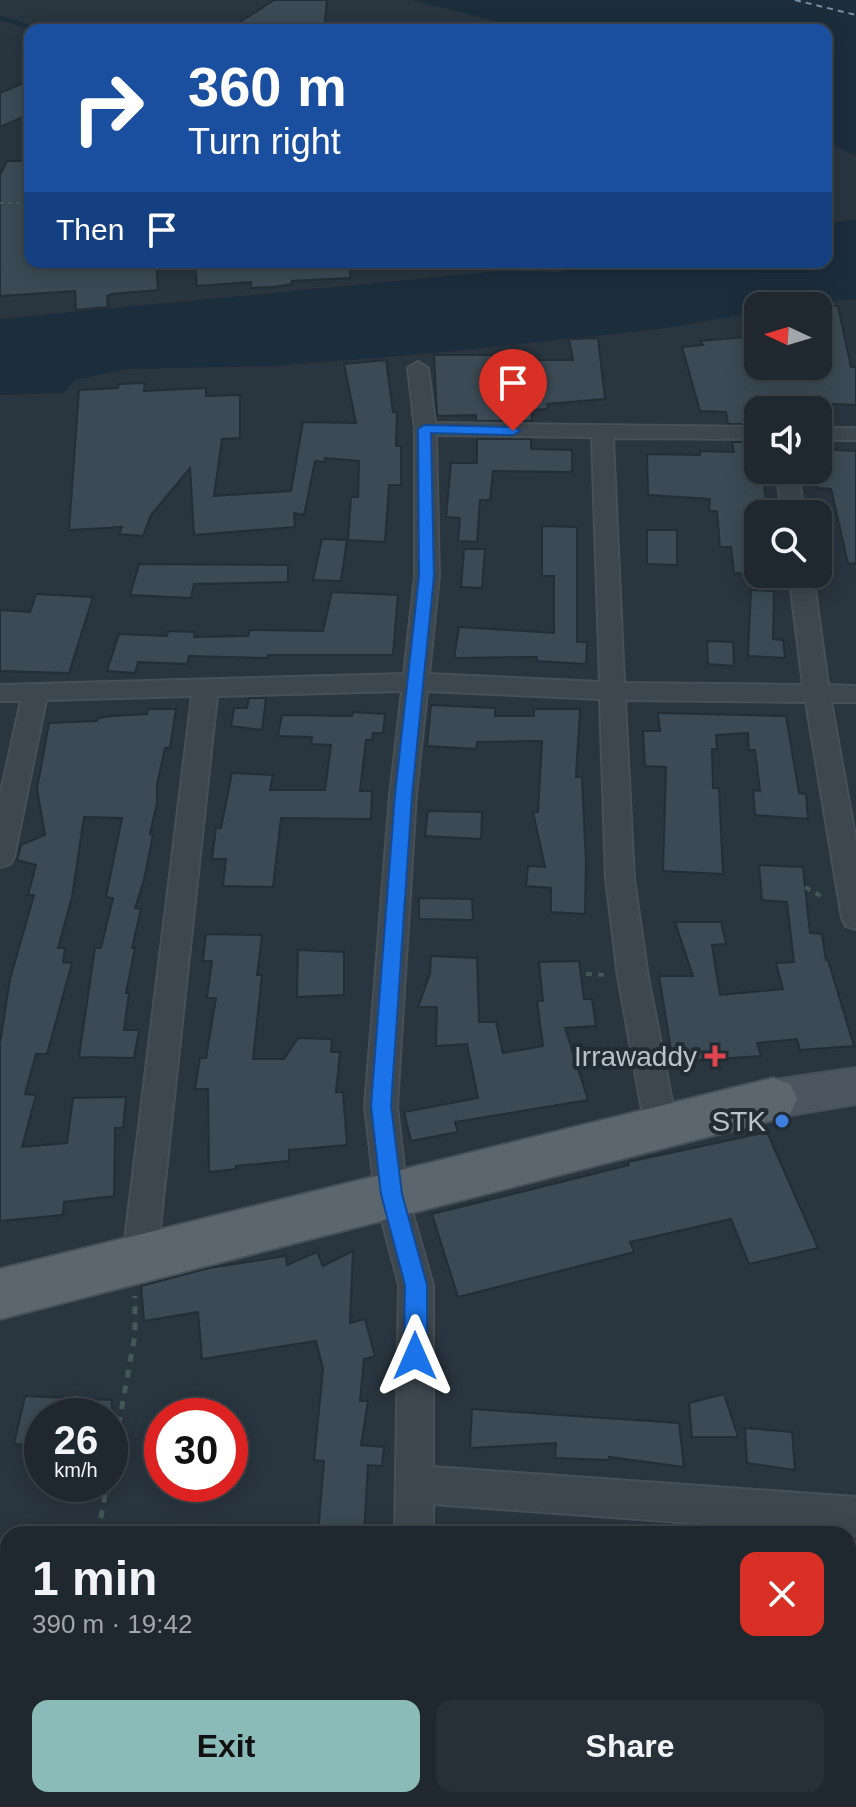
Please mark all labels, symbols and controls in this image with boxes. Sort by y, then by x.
text: 360 m [188,55,347,118]
icon: right [56,56,160,160]
text: Turn right [188,121,341,162]
icon: arrive [140,208,184,252]
text: Then [56,213,124,246]
north arrow [744,292,832,380]
map controls [744,292,832,588]
pin [479,349,547,431]
icon: arrive [491,361,535,405]
button: sound [744,396,832,484]
button: search [744,500,832,588]
place label: Irrawaddy [574,1041,697,1072]
marker: Irrawaddy [704,1045,726,1067]
place label: STK [712,1106,766,1137]
marker: STK [773,1112,791,1130]
position arrow [373,1314,457,1398]
speed limit sign: 30 [144,1398,248,1502]
text: 26 [54,1418,98,1462]
text: km/h [54,1459,98,1481]
text: 1 min [32,1552,157,1605]
button: close [740,1552,824,1636]
text: 390 m · 19:42 [32,1609,192,1639]
button: Exit [32,1700,420,1792]
button: Share [436,1700,824,1792]

